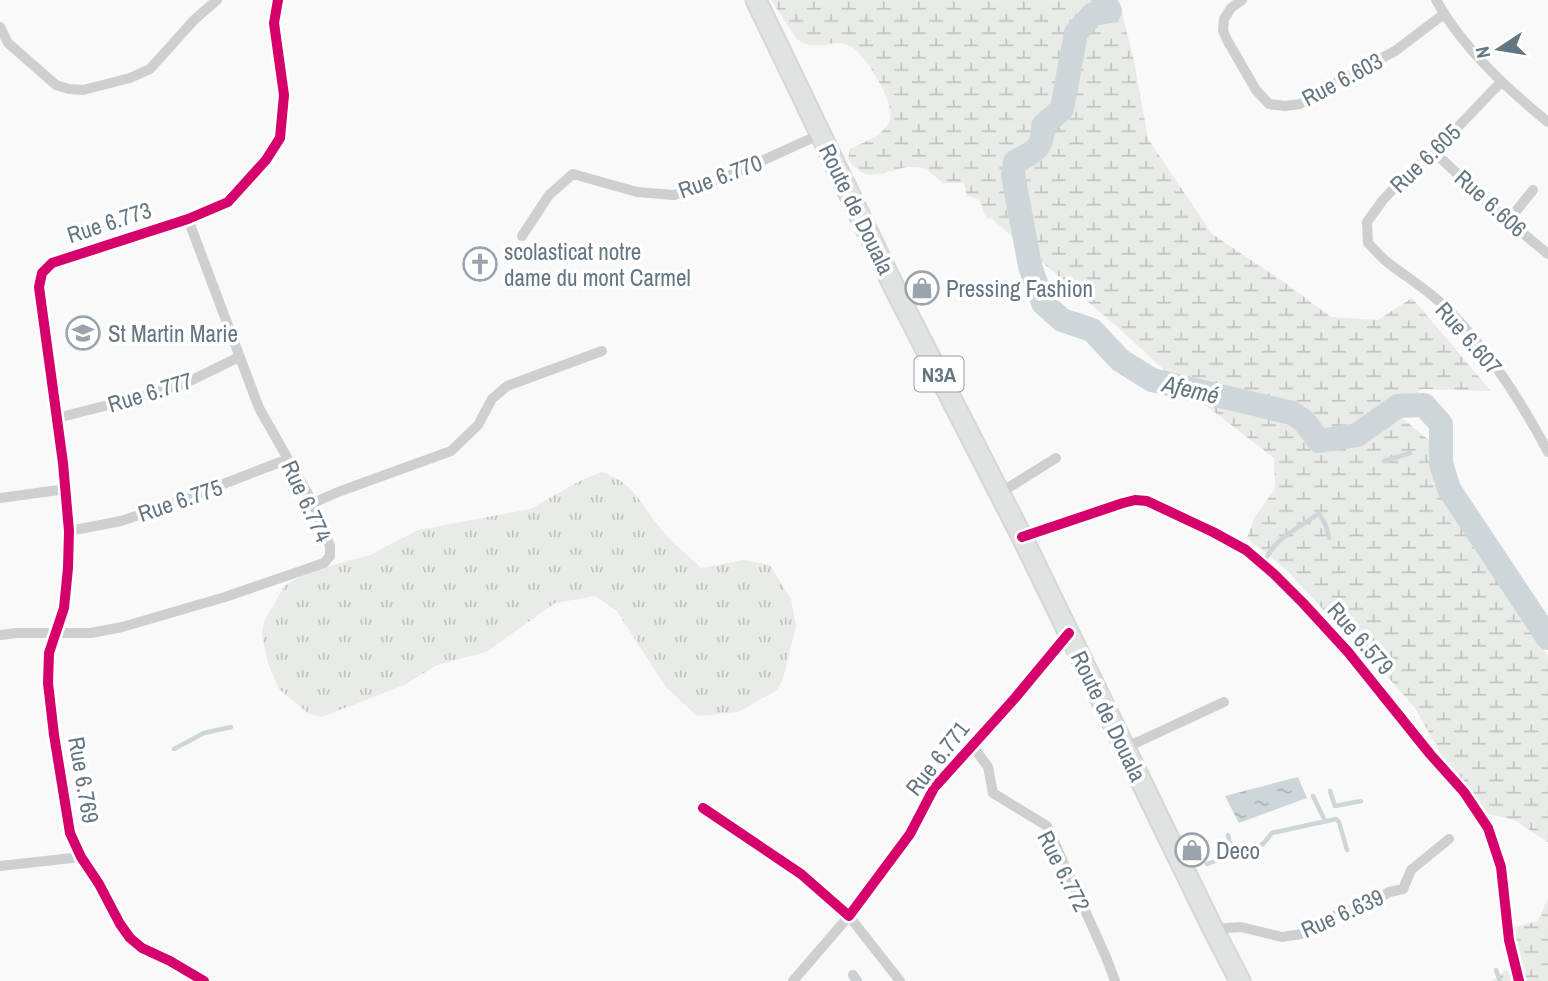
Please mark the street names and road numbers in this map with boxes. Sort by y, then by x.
street label: Rue 6.603 [1296,45,1388,113]
street label: Rue 6.605 [1383,117,1467,199]
street label: Route de Douala [812,139,902,280]
street label: Rue 6.770 [674,147,766,205]
street label: Rue 6.606 [1448,162,1534,244]
street label: Rue 6.773 [63,194,155,250]
street label: Rue 6.607 [1429,295,1509,381]
road number: N3A [914,356,964,392]
street label: Rue 6.777 [104,364,196,420]
street label: Rue 6.774 [275,455,340,547]
street label: Rue 6.775 [134,471,226,529]
street label: Rue 6.579 [1321,595,1401,681]
street label: Route de Douala [1064,646,1154,787]
street label: Rue 6.771 [898,714,976,802]
street label: Rue 6.769 [61,734,107,826]
street label: Rue 6.772 [1030,825,1098,917]
street label: Rue 6.639 [1296,881,1388,945]

